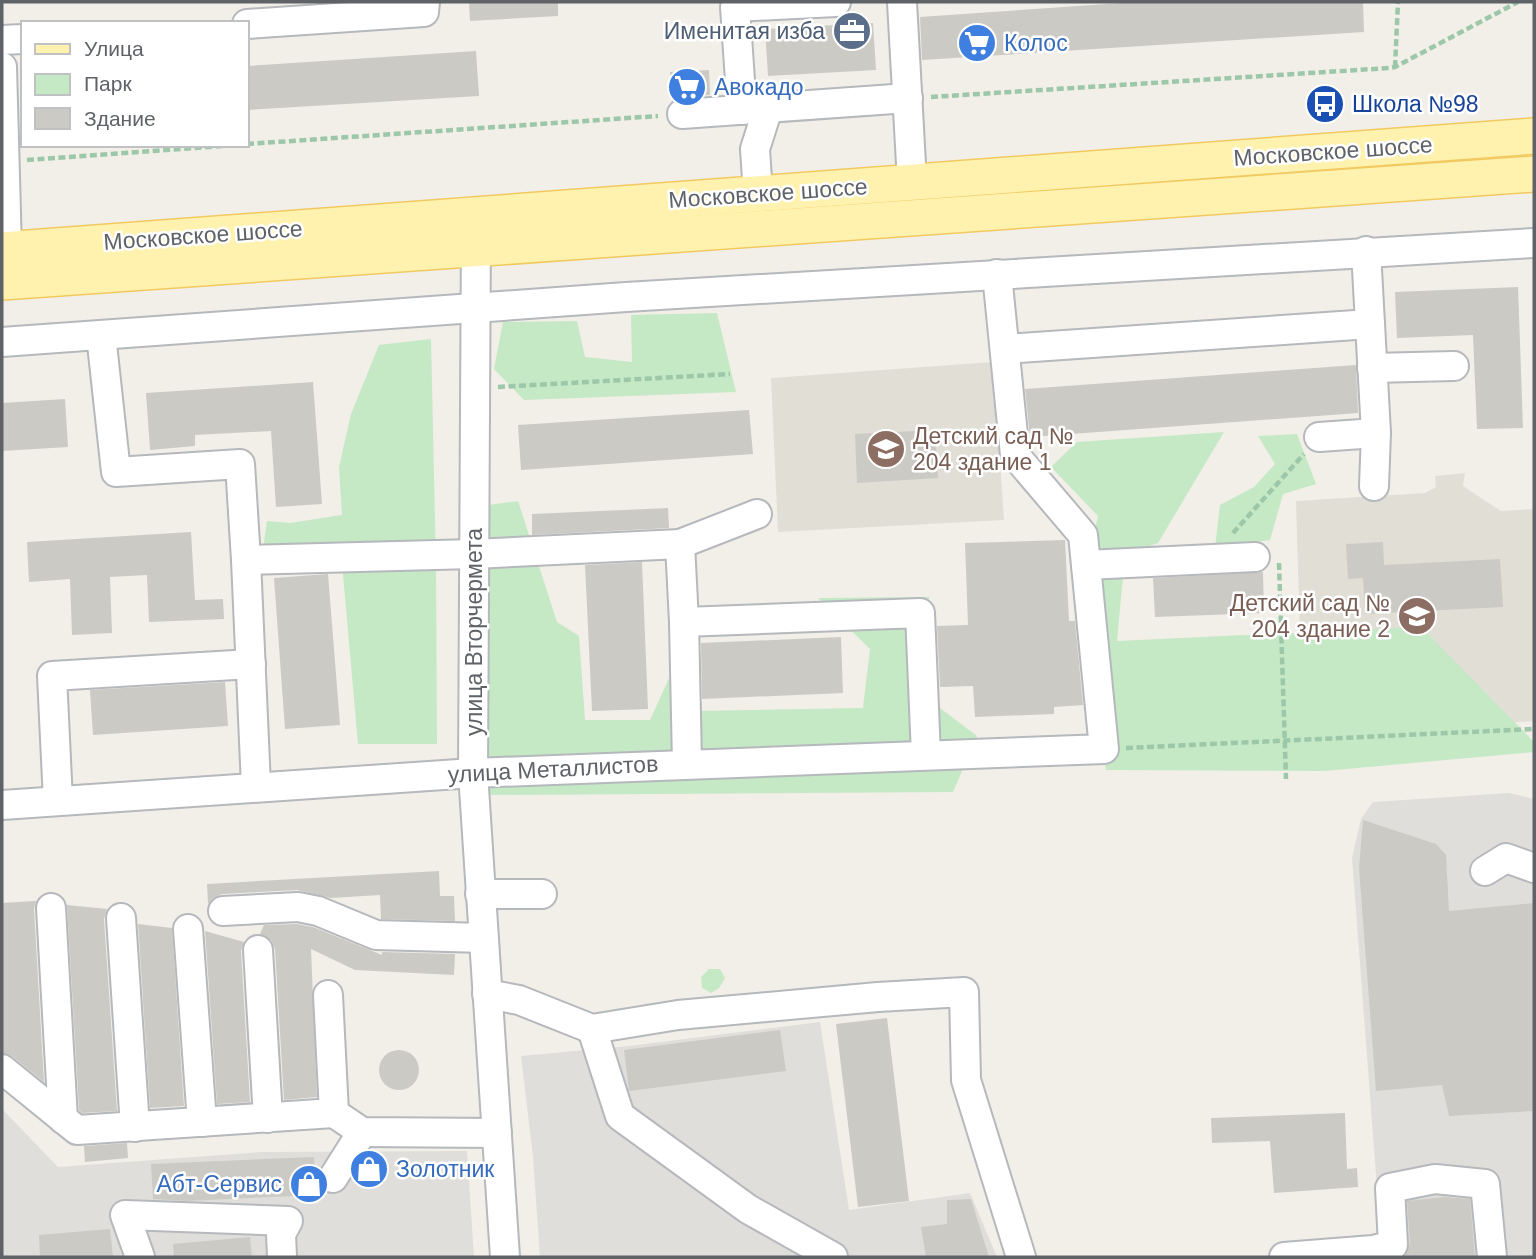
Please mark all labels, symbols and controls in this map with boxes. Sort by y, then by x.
office icon: Именитая изба [831,10,873,52]
place label: Именитая изба [664,18,825,44]
legend [21,21,248,147]
supermarket icon: Колос [956,22,998,64]
place label: Колос [1004,30,1068,56]
text: Улица [84,37,144,60]
supermarket icon: Авокадо [666,66,708,108]
text: Парк [84,72,132,95]
place label: Авокадо [714,74,804,100]
bus stop icon: Школа №98 [1304,83,1346,125]
place label: Школа №98 [1352,91,1479,117]
text: Здание [84,107,156,130]
street label: Московское шоссе [1233,131,1433,171]
street label: Московское шоссе [668,173,868,213]
street label: Московское шоссе [103,215,303,255]
place label: Детский сад № 204 здание 1 [913,423,1073,475]
school or university icon: Детский сад № 204 здание 1 [865,428,907,470]
street label: улица Вторчермета [461,528,487,736]
place label: Детский сад № 204 здание 2 [1230,590,1390,642]
school or university icon: Детский сад № 204 здание 2 [1396,595,1438,637]
street label: улица Металлистов [447,751,659,787]
shop icon: Золотник [348,1148,390,1190]
place label: Золотник [396,1156,495,1182]
shop icon: Абт-Сервис [288,1163,330,1205]
place label: Абт-Сервис [157,1171,282,1197]

